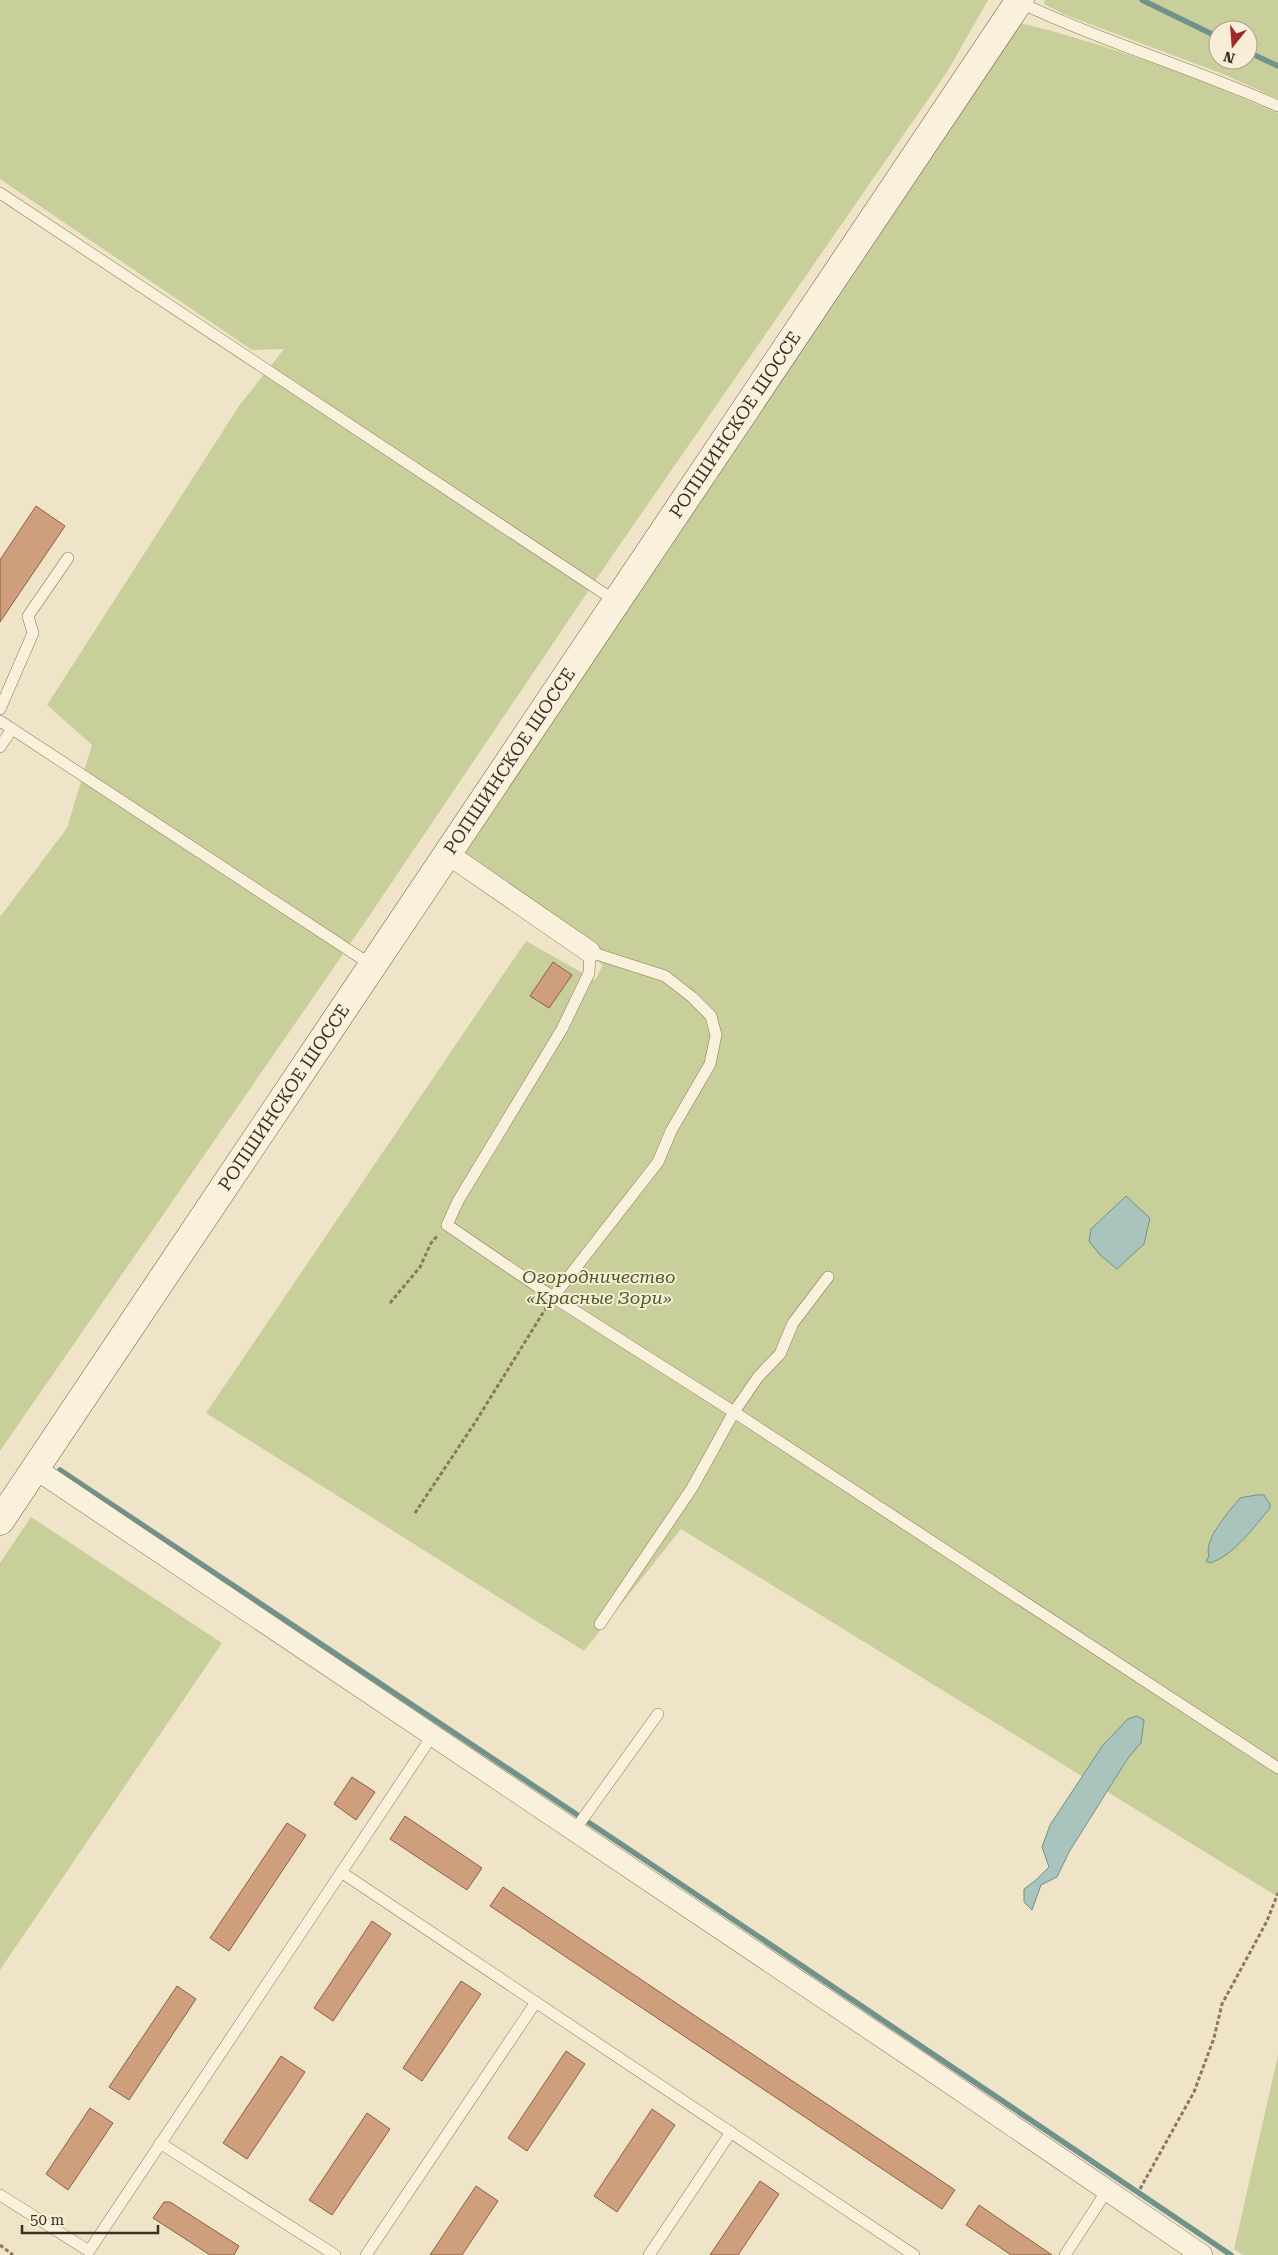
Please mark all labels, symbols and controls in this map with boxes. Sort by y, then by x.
north arrow [1208,20,1258,70]
text: N [1221,48,1237,67]
street label: РОПШИНСКОЕ ШОССЕ [665,327,805,522]
street label: РОПШИНСКОЕ ШОССЕ [439,664,579,858]
street label: РОПШИНСКОЕ ШОССЕ [214,1000,354,1194]
park label: Огородничество «Красные Зори» [522,1266,676,1308]
scale bar [22,2202,159,2234]
text: 50 m [30,2211,65,2229]

